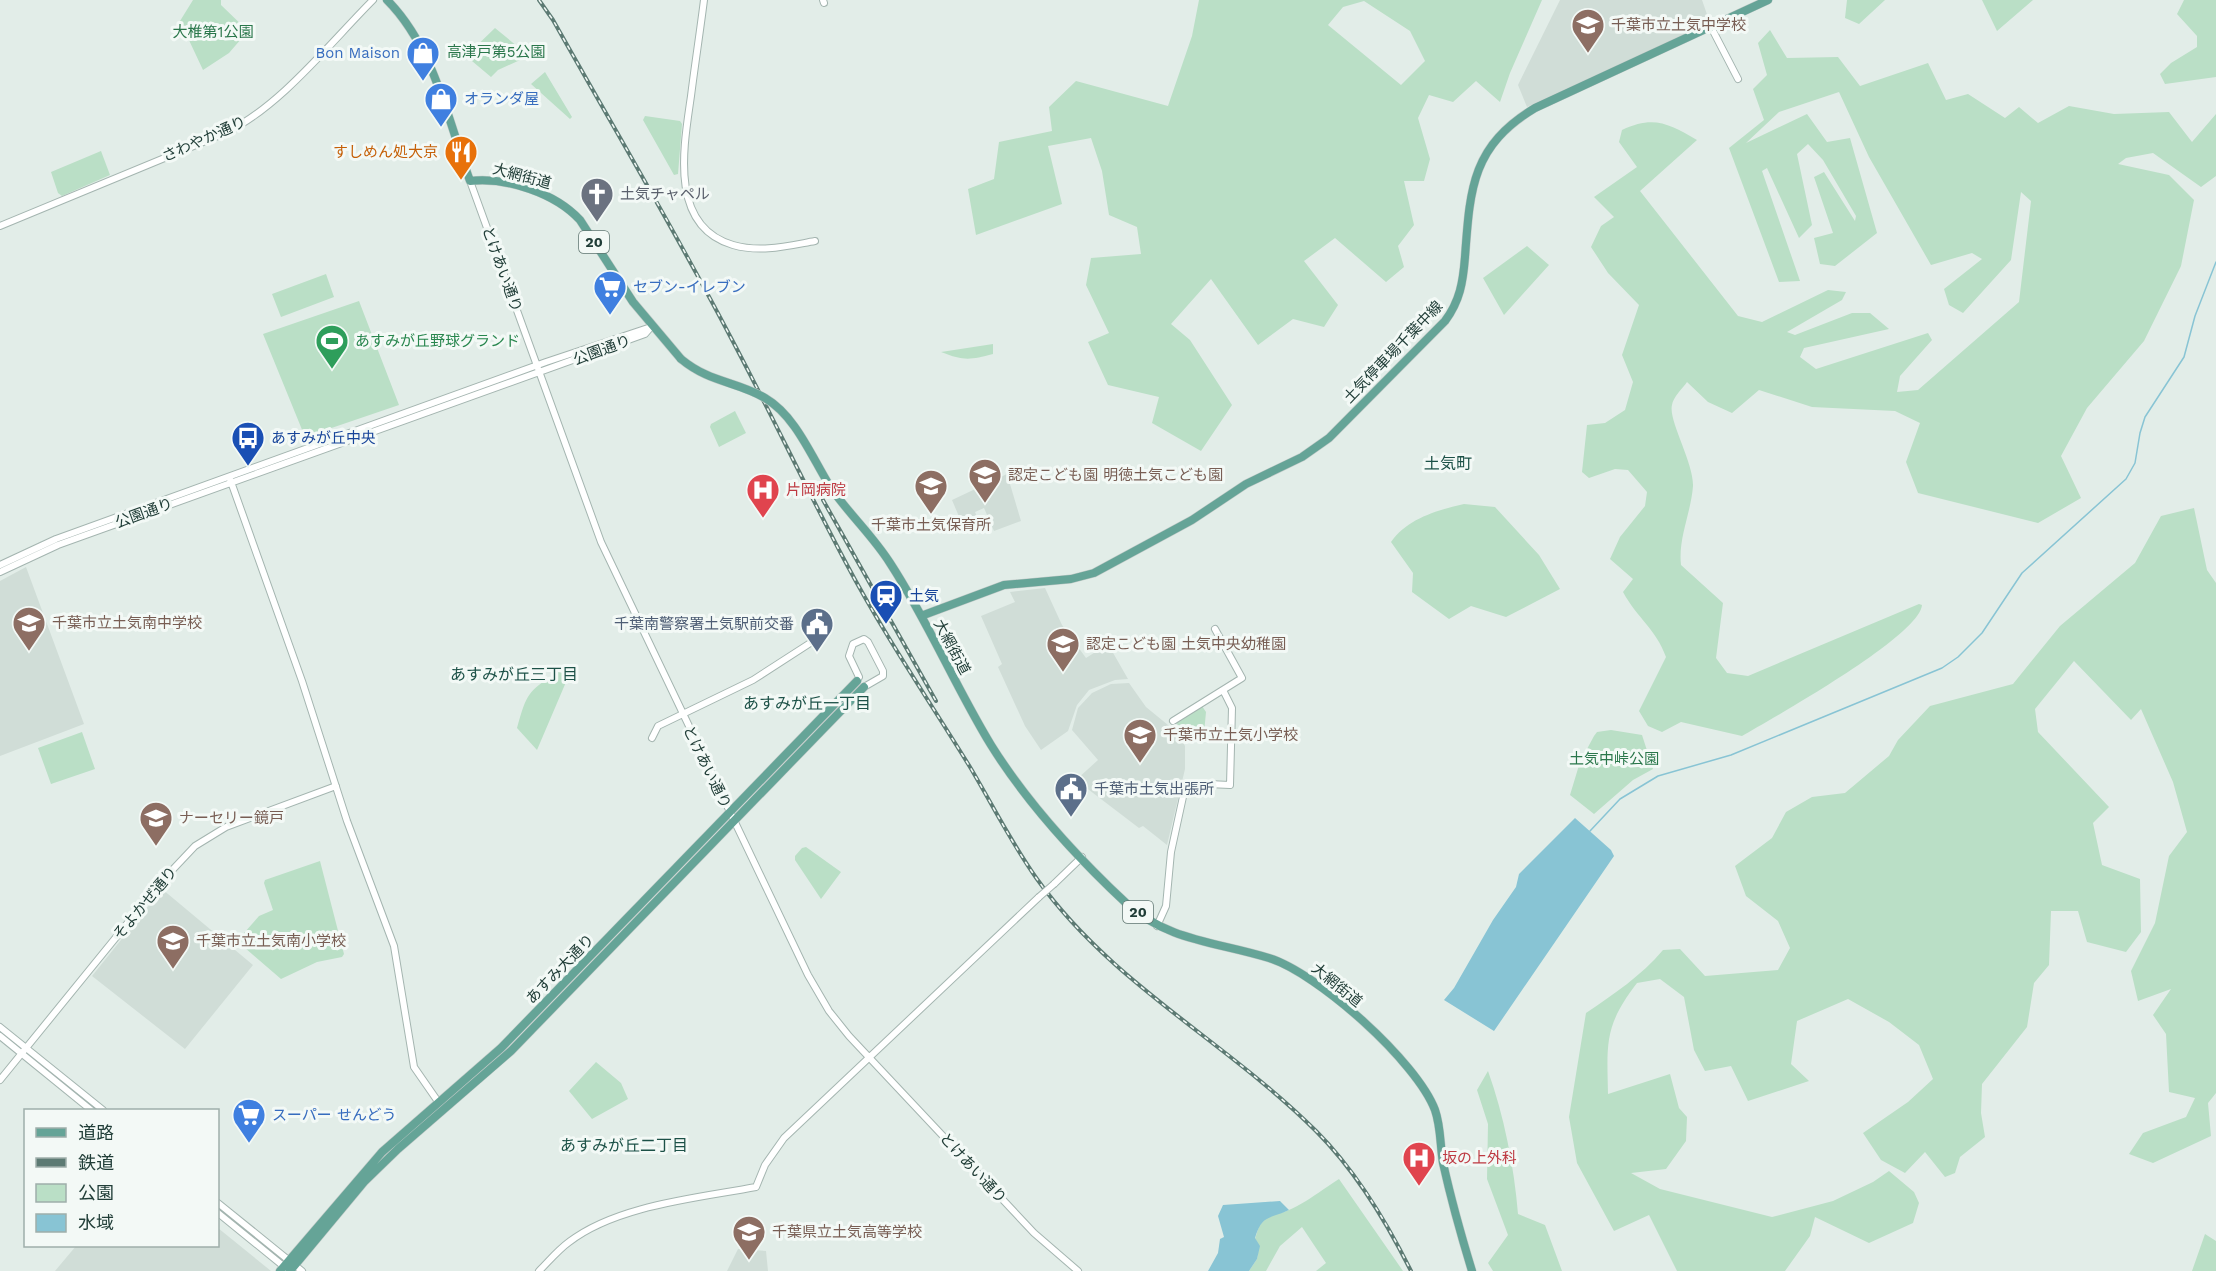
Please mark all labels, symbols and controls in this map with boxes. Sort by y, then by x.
school or university icon: 千葉市立土気中学校 [1570,7,1606,54]
place label: 千葉市立土気中学校 [1611,16,1746,34]
park label: 大椎第1公園 [173,23,253,41]
shop icon: Bon Maison [405,35,441,82]
park label: 高津戸第5公園 [447,43,545,61]
place label: Bon Maison [315,44,400,62]
shop icon: オランダ屋 [423,81,459,128]
place label: オランダ屋 [464,90,539,108]
street label: さわやか通り [159,112,249,166]
restaurant icon: すしめん処大京 [443,134,479,181]
place label: すしめん処大京 [333,143,438,161]
street label: 大網街道 [491,160,553,192]
church icon: 土気チャペル [579,176,615,223]
place label: 土気チャペル [620,185,710,203]
street label: とけあい通り [478,224,526,314]
road number: 20 [579,231,609,253]
supermarket icon: セブン-イレブン [592,269,628,316]
place label: セブン-イレブン [633,278,746,296]
street label: 土気停車場千葉中線 [1340,297,1446,407]
sports icon: あすみが丘野球グランド [314,323,350,370]
street label: 公園通り [571,331,633,369]
place label: あすみが丘野球グランド [355,332,520,350]
bus stop icon: あすみが丘中央 [230,420,266,467]
place label: あすみが丘中央 [271,429,376,447]
district label: 土気町 [1424,454,1472,473]
school or university icon: 認定こども園 明徳土気こども園 [967,457,1003,504]
place label: 認定こども園 明徳土気こども園 [1008,466,1223,484]
school or university icon: 千葉市土気保育所 [913,468,949,515]
hospital icon: 片岡病院 [745,472,781,519]
place label: 片岡病院 [786,481,846,499]
street label: 公園通り [113,494,175,532]
place label: 千葉市土気保育所 [871,516,991,534]
station icon: 土気 [868,578,904,625]
place label: 土気 [909,587,939,605]
school or university icon: 千葉市立土気南中学校 [11,605,47,652]
public building icon: 千葉南警察署土気駅前交番 [799,606,835,653]
place label: 千葉市立土気南中学校 [52,614,202,632]
place label: 千葉南警察署土気駅前交番 [614,615,794,633]
street label: 大網街道 [930,616,974,678]
school or university icon: 認定こども園 土気中央幼稚園 [1045,626,1081,673]
place label: 認定こども園 土気中央幼稚園 [1086,635,1286,653]
district label: あすみが丘三丁目 [450,665,578,684]
district label: あすみが丘一丁目 [743,694,871,713]
school or university icon: 千葉市立土気小学校 [1122,717,1158,764]
street label: とけあい通り [679,723,735,811]
place label: 千葉市立土気小学校 [1163,726,1298,744]
park label: 土気中峠公園 [1569,750,1659,768]
public building icon: 千葉市土気出張所 [1053,771,1089,818]
place label: 千葉市土気出張所 [1094,780,1214,798]
school or university icon: ナーセリー鏡戸 [138,800,174,847]
place label: ナーセリー鏡戸 [179,809,284,827]
street label: そよかぜ通り [109,863,181,943]
road number: 20 [1123,901,1153,923]
school or university icon: 千葉市立土気南小学校 [155,923,191,970]
street label: あすみ大通り [522,930,598,1008]
place label: 千葉市立土気南小学校 [196,932,346,950]
street label: 大網街道 [1308,959,1366,1011]
supermarket icon: スーパー せんどう [231,1097,267,1144]
place label: スーパー せんどう [272,1106,397,1124]
legend [24,1109,219,1247]
text: 道路 [78,1122,114,1143]
street label: とけあい通り [936,1129,1010,1207]
district label: あすみが丘二丁目 [560,1136,688,1155]
hospital icon: 坂の上外科 [1401,1140,1437,1187]
place label: 坂の上外科 [1442,1149,1517,1167]
text: 鉄道 [78,1152,114,1173]
text: 公園 [78,1182,114,1203]
text: 水域 [78,1212,114,1233]
school or university icon: 千葉県立土気高等学校 [731,1214,767,1261]
place label: 千葉県立土気高等学校 [772,1223,922,1241]

